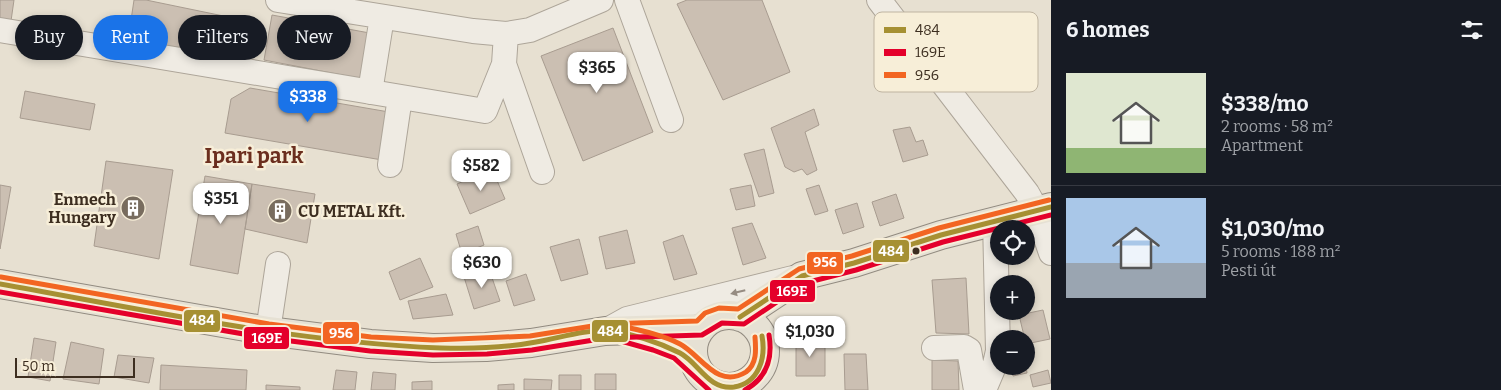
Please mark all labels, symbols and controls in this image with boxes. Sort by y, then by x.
legend [874,12,1038,92]
chip: Buy [15,15,83,60]
chip: Rent [93,15,168,60]
chip: Filters [178,15,267,60]
chip: New [277,15,351,60]
icon: filters [1458,16,1486,44]
text: 6 homes [1066,17,1150,43]
text: 484 [915,22,940,39]
text: 169E [915,44,946,61]
pin: $365 [567,52,627,94]
text: $365 [579,58,615,77]
text: 956 [915,67,939,84]
pin: $338 [278,80,338,123]
text: $338 [289,87,327,106]
text: $338/mo [1221,91,1309,117]
icon: home [1106,93,1166,153]
text: 2 rooms · 58 m² [1221,117,1333,136]
text: Apartment [1221,136,1303,155]
district label: Ipari park [205,143,304,169]
pin: $582 [451,150,511,192]
text: $582 [462,156,500,175]
pin: $351 [191,182,251,225]
text: $351 [204,189,238,208]
place label: Enmech Hungary [48,190,116,227]
building icon: Enmech Hungary [120,195,146,221]
building icon: CU METAL Kft. [267,198,293,224]
place label: CU METAL Kft. [298,202,405,221]
text: $1,030/mo [1221,216,1324,242]
icon: home [1106,218,1166,278]
map controls [990,220,1035,375]
button: locate [990,220,1035,265]
line badge: 484 [872,239,910,263]
text: 5 rooms · 188 m² [1221,242,1340,261]
text: 484 [878,243,904,260]
pin: $630 [452,246,512,289]
unlabelled marker [911,246,921,256]
line badge: 956 [806,251,844,275]
text: $630 [463,253,501,272]
text: 956 [813,254,837,271]
text: Pesti út [1221,261,1276,280]
button: + [990,275,1035,320]
line badge: 169E [769,279,816,303]
text: 169E [776,283,808,300]
one-way arrow [730,288,745,296]
line badge: 484 [183,309,221,333]
text: 484 [189,312,215,329]
pin: $1,030 [769,316,851,358]
line badge: 484 [591,319,629,343]
line badge: 956 [322,321,360,345]
text: $1,030 [785,322,835,341]
text: 484 [597,323,623,340]
text: 956 [329,325,353,342]
line badge: 169E [243,326,290,350]
text: 169E [251,330,283,347]
button: − [990,330,1035,375]
scale bar [15,355,135,378]
text: 50 m [22,358,55,375]

